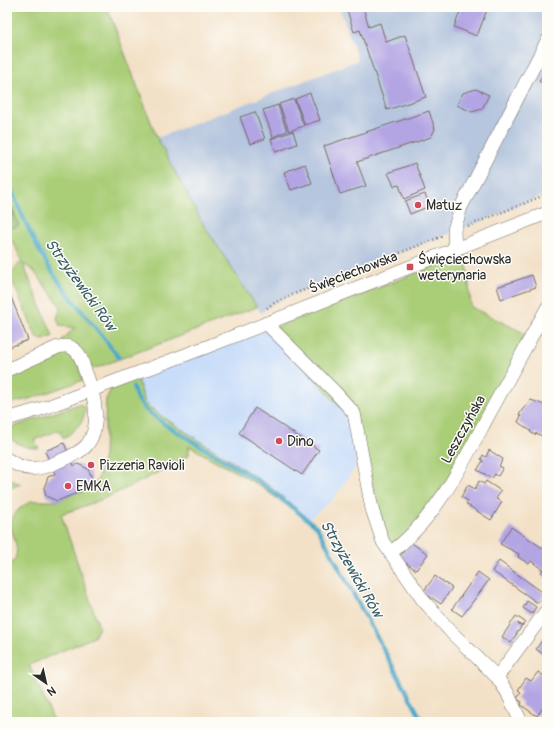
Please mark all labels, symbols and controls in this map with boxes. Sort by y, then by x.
place label: Matuz [426,197,462,214]
marker: Matuz [413,200,423,210]
water label: Strzyżewicki Rów [41,236,122,337]
street label: Święciechowska [306,247,400,297]
place label: Święciechowska weterynaria [418,250,511,284]
marker: Święciechowska weterynaria [405,262,415,272]
street label: Leszczyńska [438,392,489,466]
place label: Dino [287,433,314,450]
marker: Dino [274,436,284,446]
place label: Pizzeria Ravioli [99,457,185,474]
marker: Pizzeria Ravioli [86,460,96,470]
place label: EMKA [76,478,111,495]
marker: EMKA [63,481,73,491]
water label: Strzyżewicki Rów [316,517,389,624]
north arrow [26,663,66,703]
text: N [44,683,58,699]

